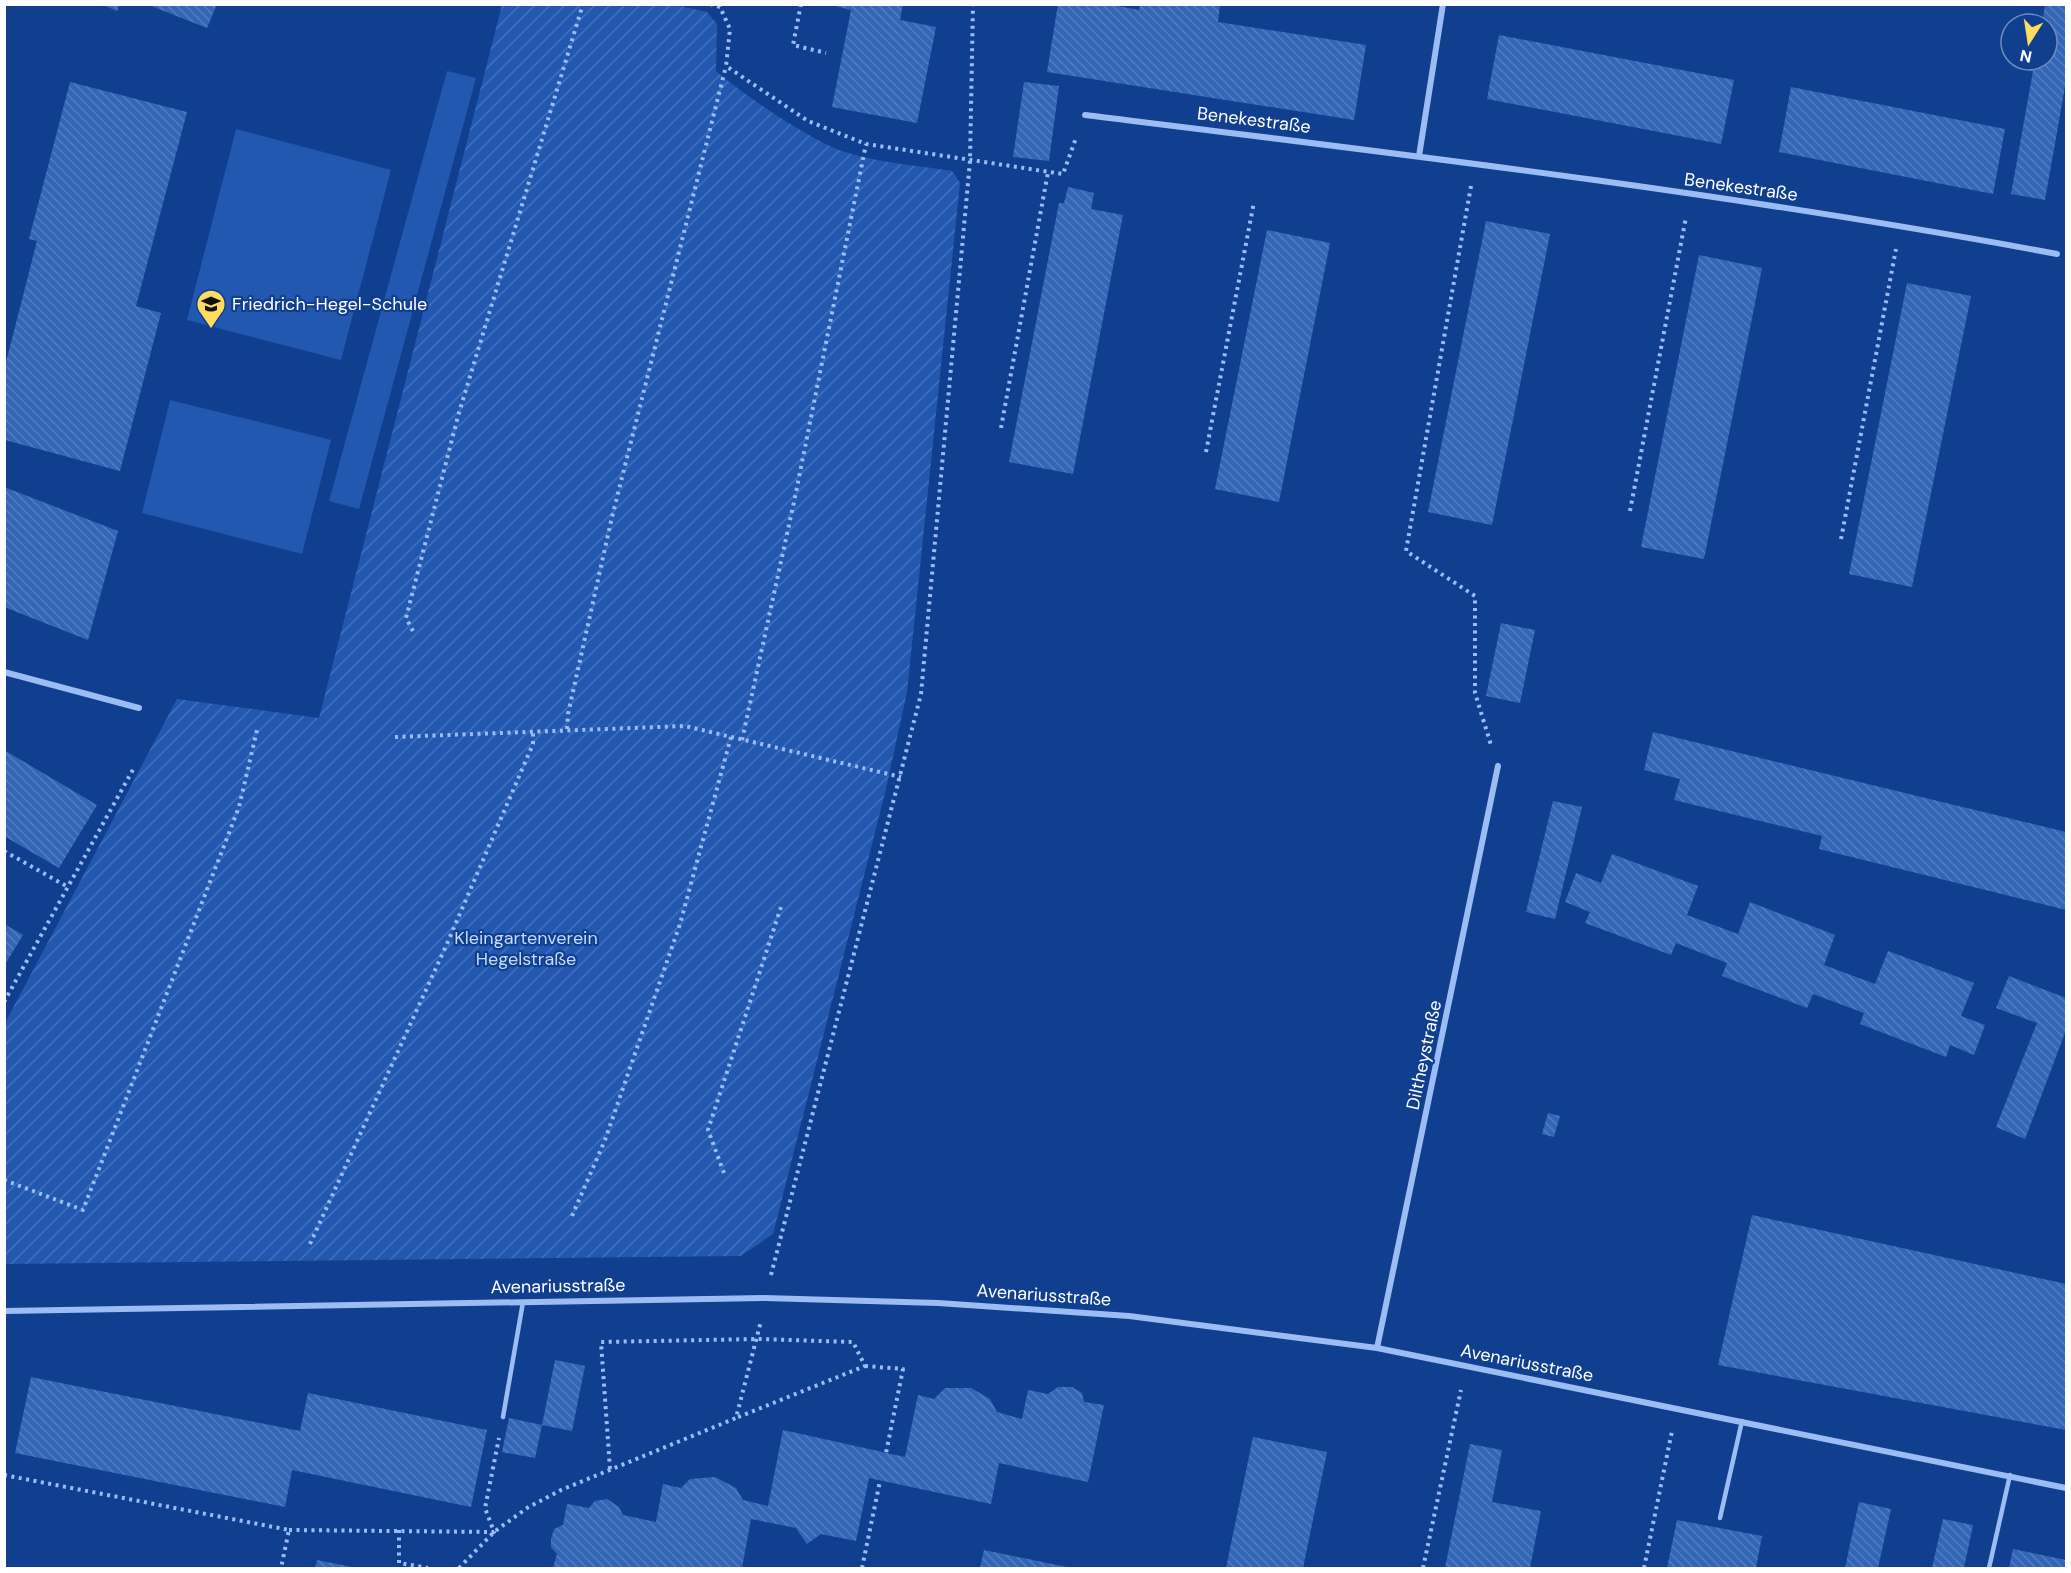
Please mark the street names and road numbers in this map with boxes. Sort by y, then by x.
street label: Benekestraße [1196,101,1312,139]
street label: Benekestraße [1683,167,1799,207]
street label: Diltheystraße [1401,998,1447,1112]
street label: Avenariusstraße [490,1273,626,1299]
street label: Avenariusstraße [976,1278,1112,1312]
street label: Avenariusstraße [1459,1338,1595,1388]

